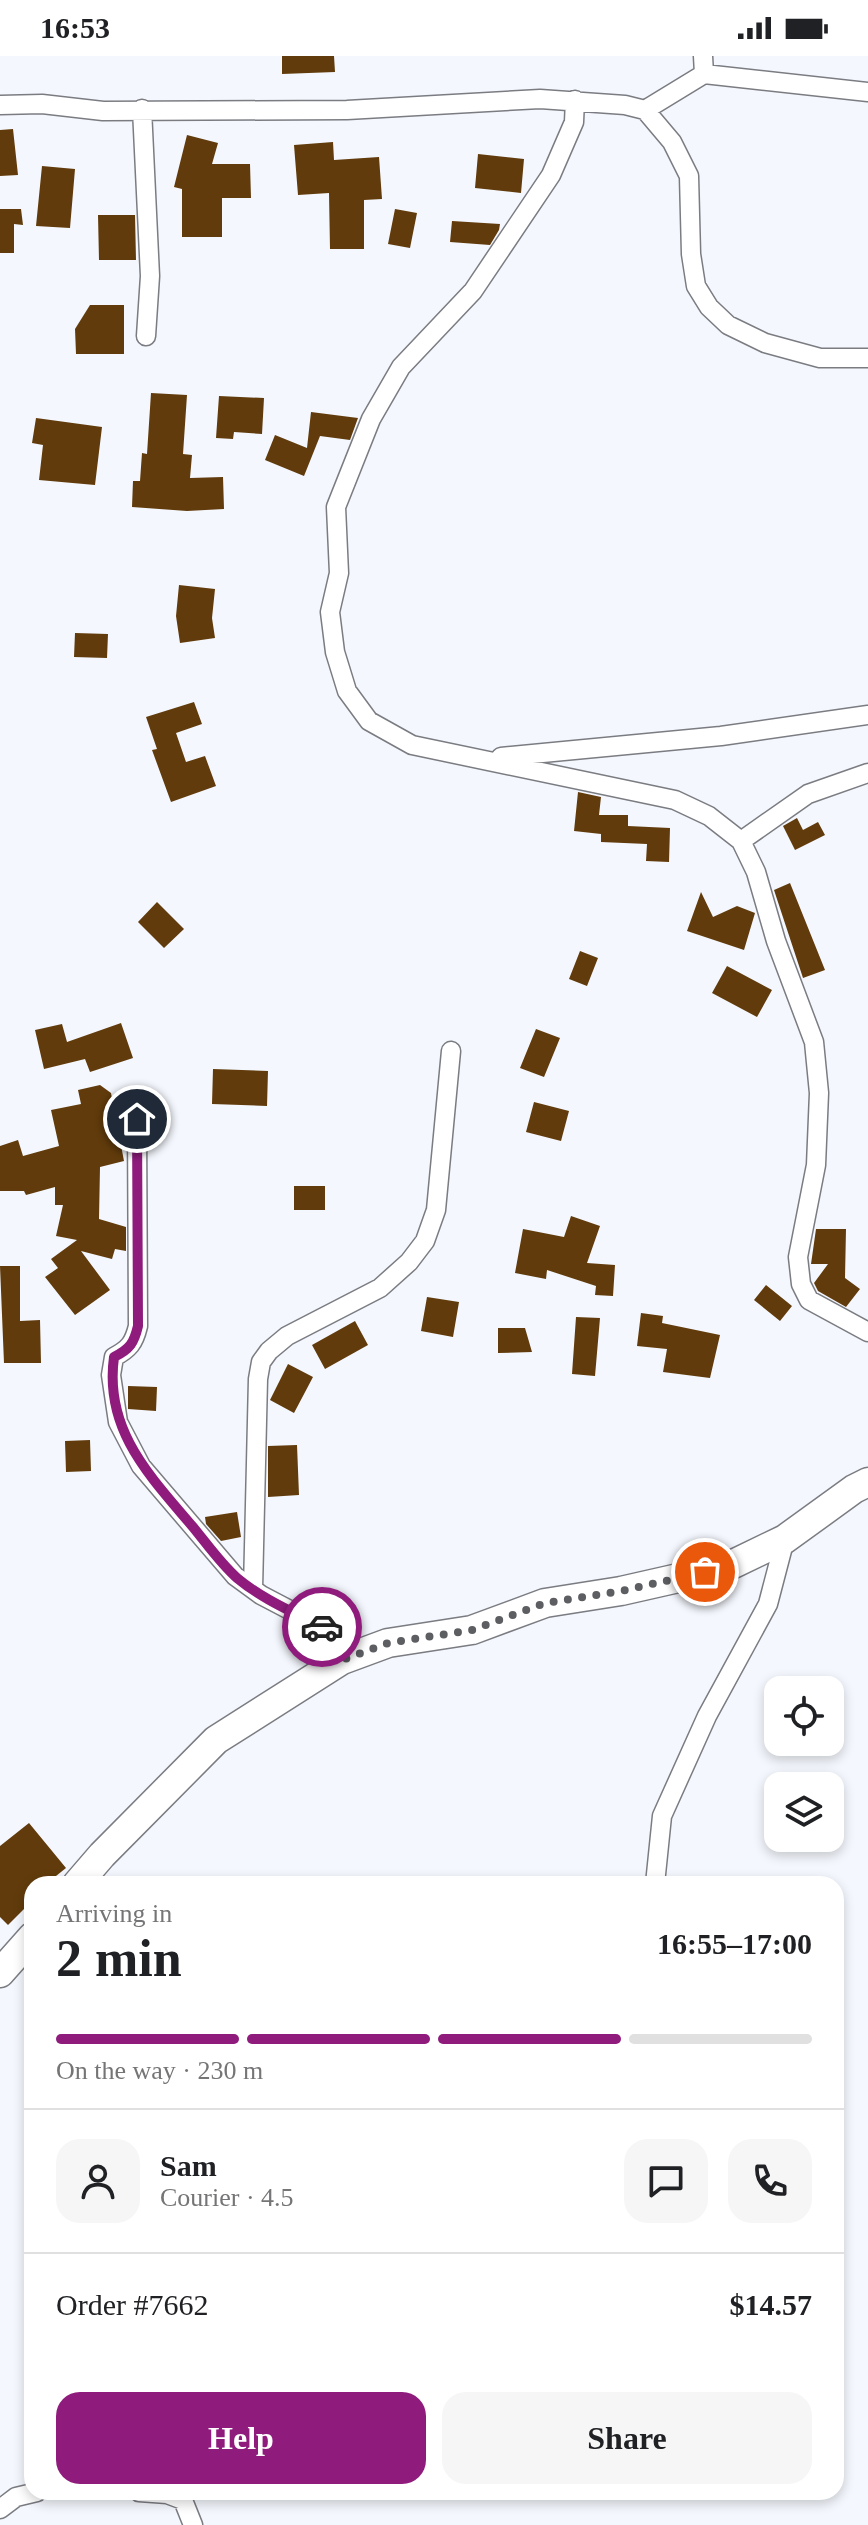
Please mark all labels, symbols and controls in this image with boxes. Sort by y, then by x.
text: 16:53 [40,11,110,44]
pin [103,1085,171,1153]
icon: home [115,1097,159,1141]
pin [671,1538,739,1606]
icon: bag [683,1550,727,1594]
courier [282,1587,362,1667]
icon: car [300,1605,344,1649]
map controls [764,1676,844,1852]
button: locate [764,1676,844,1756]
button: layers [764,1772,844,1852]
text: Arriving in [56,1899,172,1928]
text: 16:55–17:00 [657,1927,812,1960]
text: 2 min [56,1930,182,1987]
text: On the way · 230 m [56,2056,263,2085]
button: person [56,2139,140,2223]
button: chat [624,2139,708,2223]
button: phone [728,2139,812,2223]
text: Sam [160,2149,217,2182]
text: Courier · 4.5 [160,2183,294,2212]
text: Order #7662 [56,2288,208,2321]
text: $14.57 [730,2288,812,2321]
button: Help [56,2392,426,2484]
button: Share [442,2392,812,2484]

